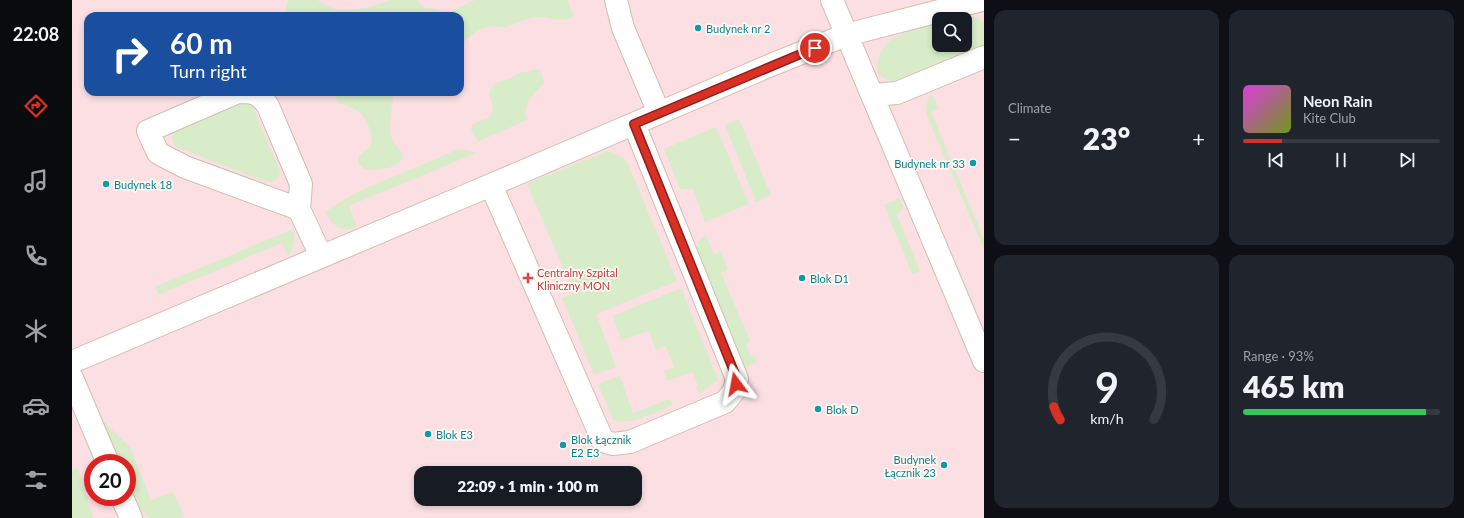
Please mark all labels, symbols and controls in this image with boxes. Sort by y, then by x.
map controls [932,12,972,52]
button: search [932,12,972,52]
place label: Budynek nr 2 [706,22,770,35]
text: 22:08 [13,23,59,45]
marker: Budynek nr 2 [693,23,703,33]
text: 60 m [170,26,233,60]
icon: right [104,28,156,80]
pin [798,31,832,65]
icon: arrive [804,37,826,59]
text: Turn right [170,60,247,82]
icon: directions [22,92,50,120]
text: Neon Rain [1303,92,1372,110]
text: Climate [1008,100,1051,116]
text: Kite Club [1303,110,1356,126]
text: 23° [1083,120,1130,156]
text: − [1008,125,1021,152]
text: + [1192,125,1205,152]
icon: previous [1265,149,1287,171]
icon: pause [1330,149,1352,171]
icon: next [1396,149,1418,171]
place label: Budynek nr 33 [894,157,965,170]
marker: Budynek nr 33 [968,158,978,168]
icon: music [22,167,50,195]
place label: Budynek 18 [114,178,172,191]
marker: Budynek 18 [101,179,111,189]
icon: phone [22,242,50,270]
place label: Centralny Szpital Kliniczny MON [537,266,618,292]
marker: Centralny Szpital Kliniczny MON [522,272,534,284]
place label: Blok D1 [810,272,849,285]
marker: Blok D1 [797,273,807,283]
icon: climate [22,317,50,345]
text: Range · 93% [1243,348,1314,364]
text: 9 [1094,361,1119,411]
position arrow [715,363,757,405]
text: 465 km [1243,368,1344,404]
icon: car [22,392,50,420]
place label: Blok D [826,403,859,416]
marker: Blok D [813,404,823,414]
text: km/h [1090,409,1123,426]
place label: Blok E3 [436,428,473,441]
marker: Blok E3 [423,429,433,439]
place label: Blok Łącznik E2 E3 [571,433,631,459]
marker: Blok Łącznik E2 E3 [558,440,568,450]
place label: Budynek Łącznik 23 [885,453,936,479]
speed limit sign: 20 [84,454,136,506]
marker: Budynek Łącznik 23 [939,460,949,470]
icon: filters [22,466,50,494]
text: 22:09 · 1 min · 100 m [457,477,599,495]

